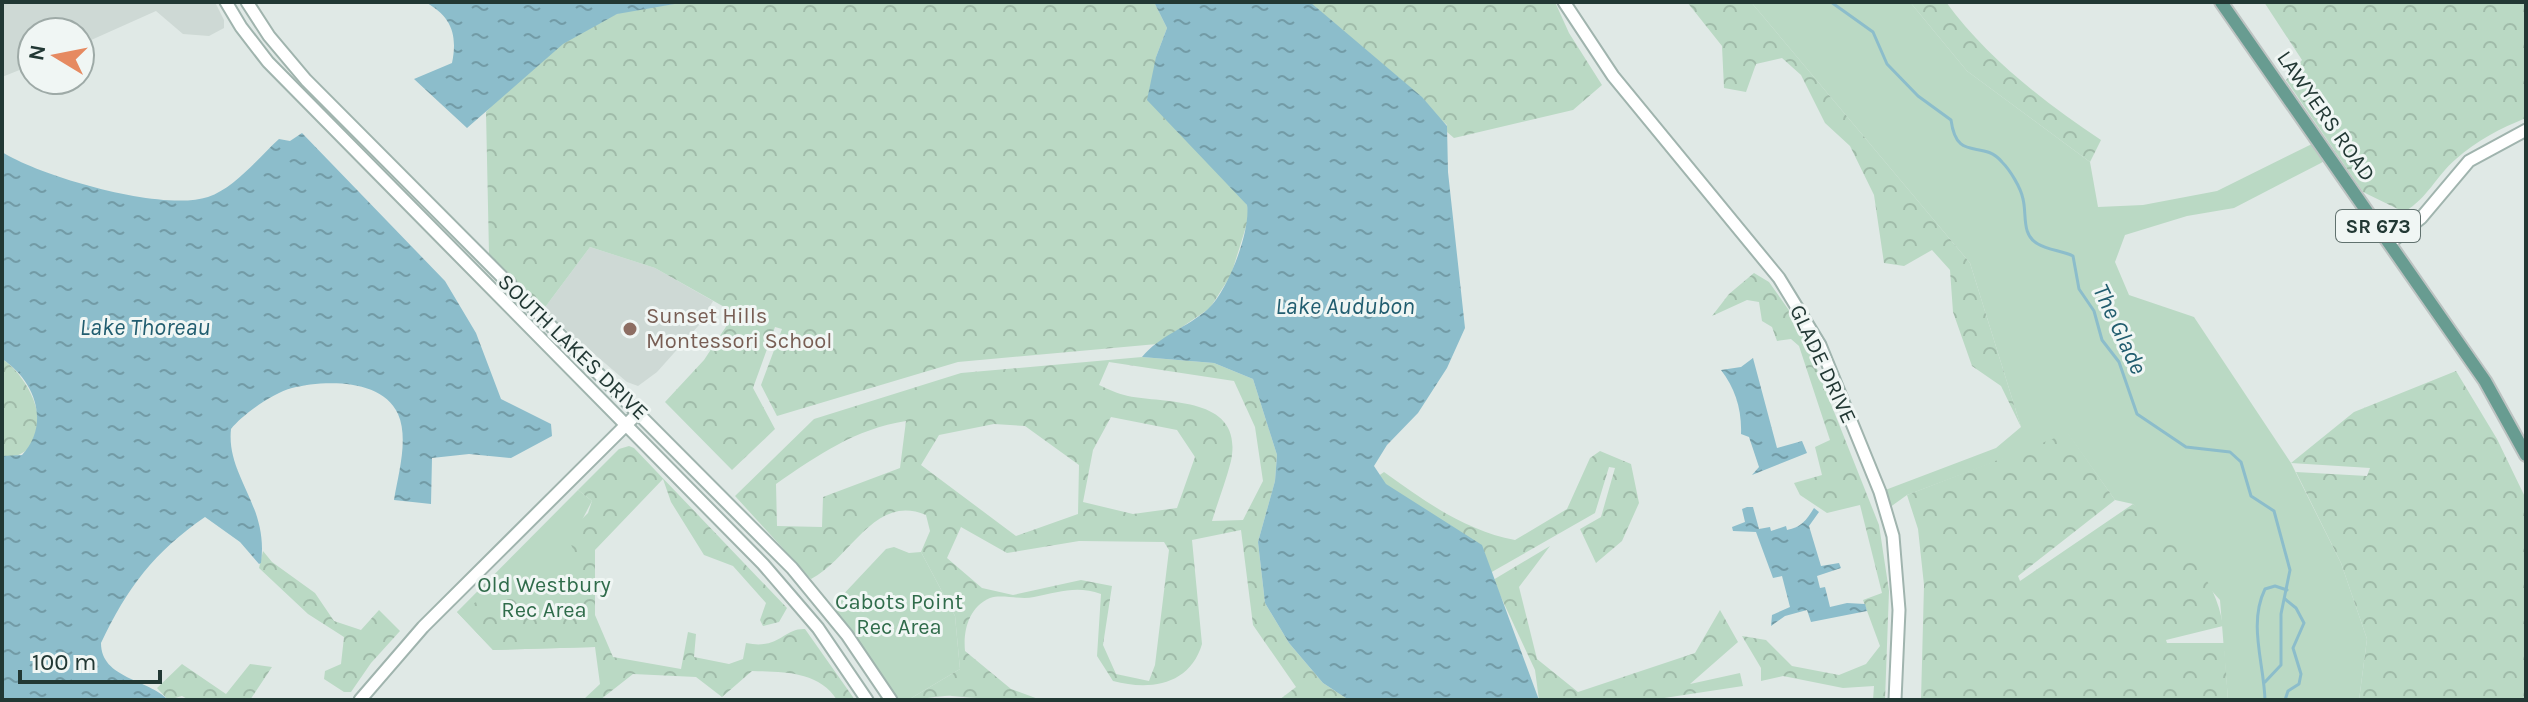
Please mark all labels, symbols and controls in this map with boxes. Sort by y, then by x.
north arrow [16,16,96,96]
text: N [23,43,51,63]
street label: LAWYERS ROAD [2271,46,2381,186]
road number: SR 673 [2336,210,2420,242]
street label: SOUTH LAKES DRIVE [492,269,654,425]
water label: The Glade [2087,280,2153,378]
water label: Lake Audubon [1275,292,1415,320]
street label: GLADE DRIVE [1784,300,1862,428]
place label: Sunset Hills Montessori School [646,303,833,354]
water label: Lake Thoreau [80,313,210,341]
marker: Sunset Hills Montessori School [621,320,639,338]
park label: Old Westbury Rec Area [477,572,611,623]
park label: Cabots Point Rec Area [835,589,963,640]
scale bar [20,634,160,684]
text: 100 m [32,648,97,676]

